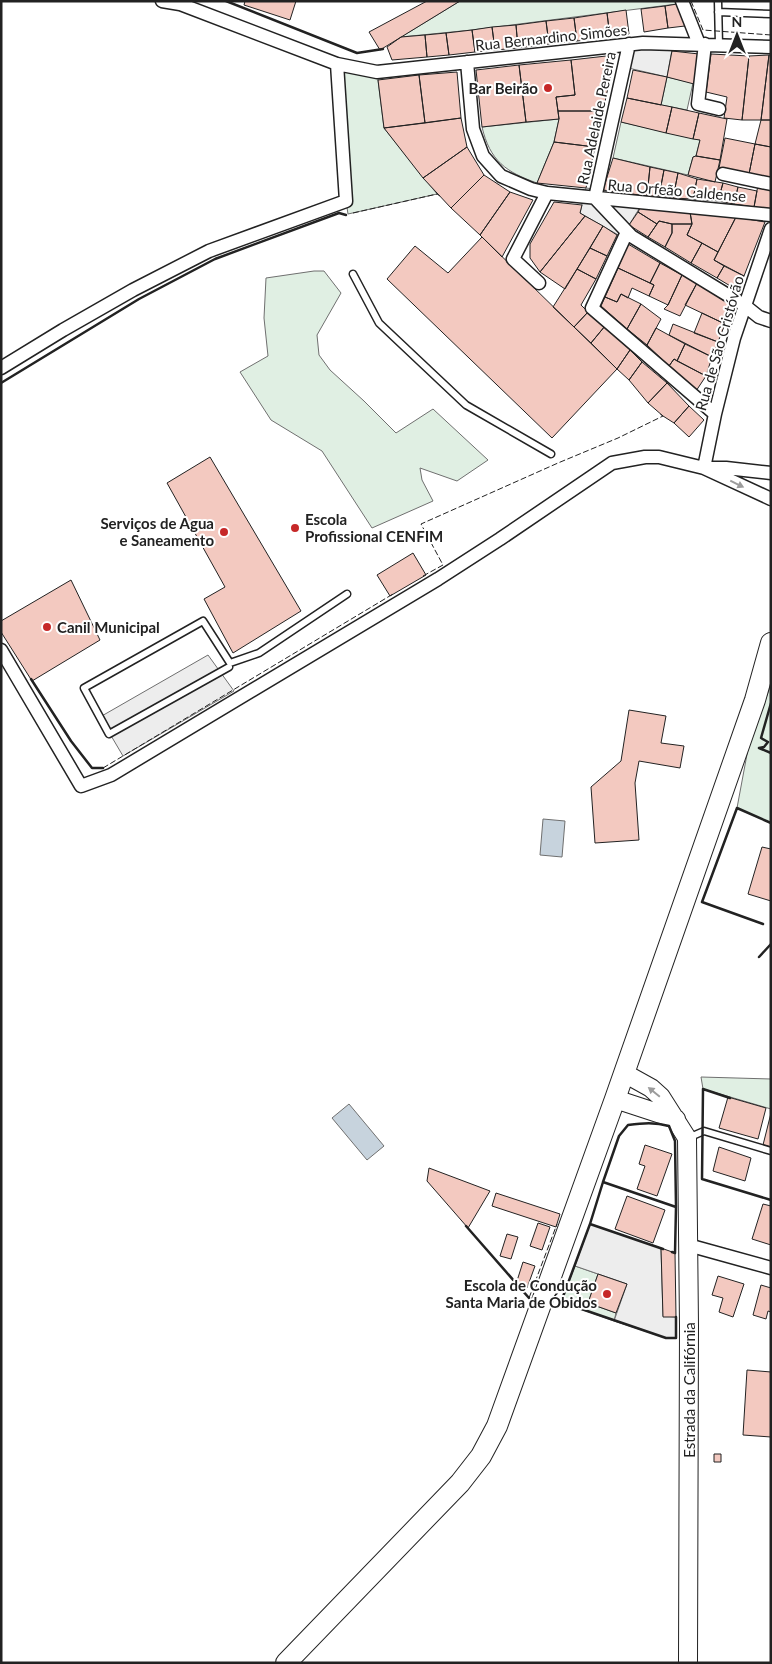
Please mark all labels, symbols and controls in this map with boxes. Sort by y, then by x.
north arrow [712,10,762,60]
text: N [732,13,742,30]
street label: Rua Bernardino Simões [474,20,628,54]
street label: Rua Adelaide Pereira [573,50,619,186]
place label: Bar Beirão [468,79,538,97]
marker: Bar Beirão [542,82,554,94]
street label: Rua Orfeão Caldense [607,175,747,205]
street label: Rua de São Cristóvão [691,273,747,413]
one-way arrow [730,480,744,488]
place label: Escola Profissional CENFIM [305,510,443,545]
place label: Serviços de Agua e Saneamento [100,514,214,549]
marker: Escola Profissional CENFIM [289,522,301,534]
marker: Serviços de Agua e Saneamento [218,526,230,538]
place label: Canil Municipal [57,618,160,636]
marker: Canil Municipal [41,621,53,633]
one-way arrow [648,1086,661,1097]
place label: Escola de Condução Santa Maria de Óbidos [446,1276,597,1311]
marker: Escola de Condução Santa Maria de Óbidos [601,1288,613,1300]
street label: Estrada da Califórnia [680,1322,698,1458]

